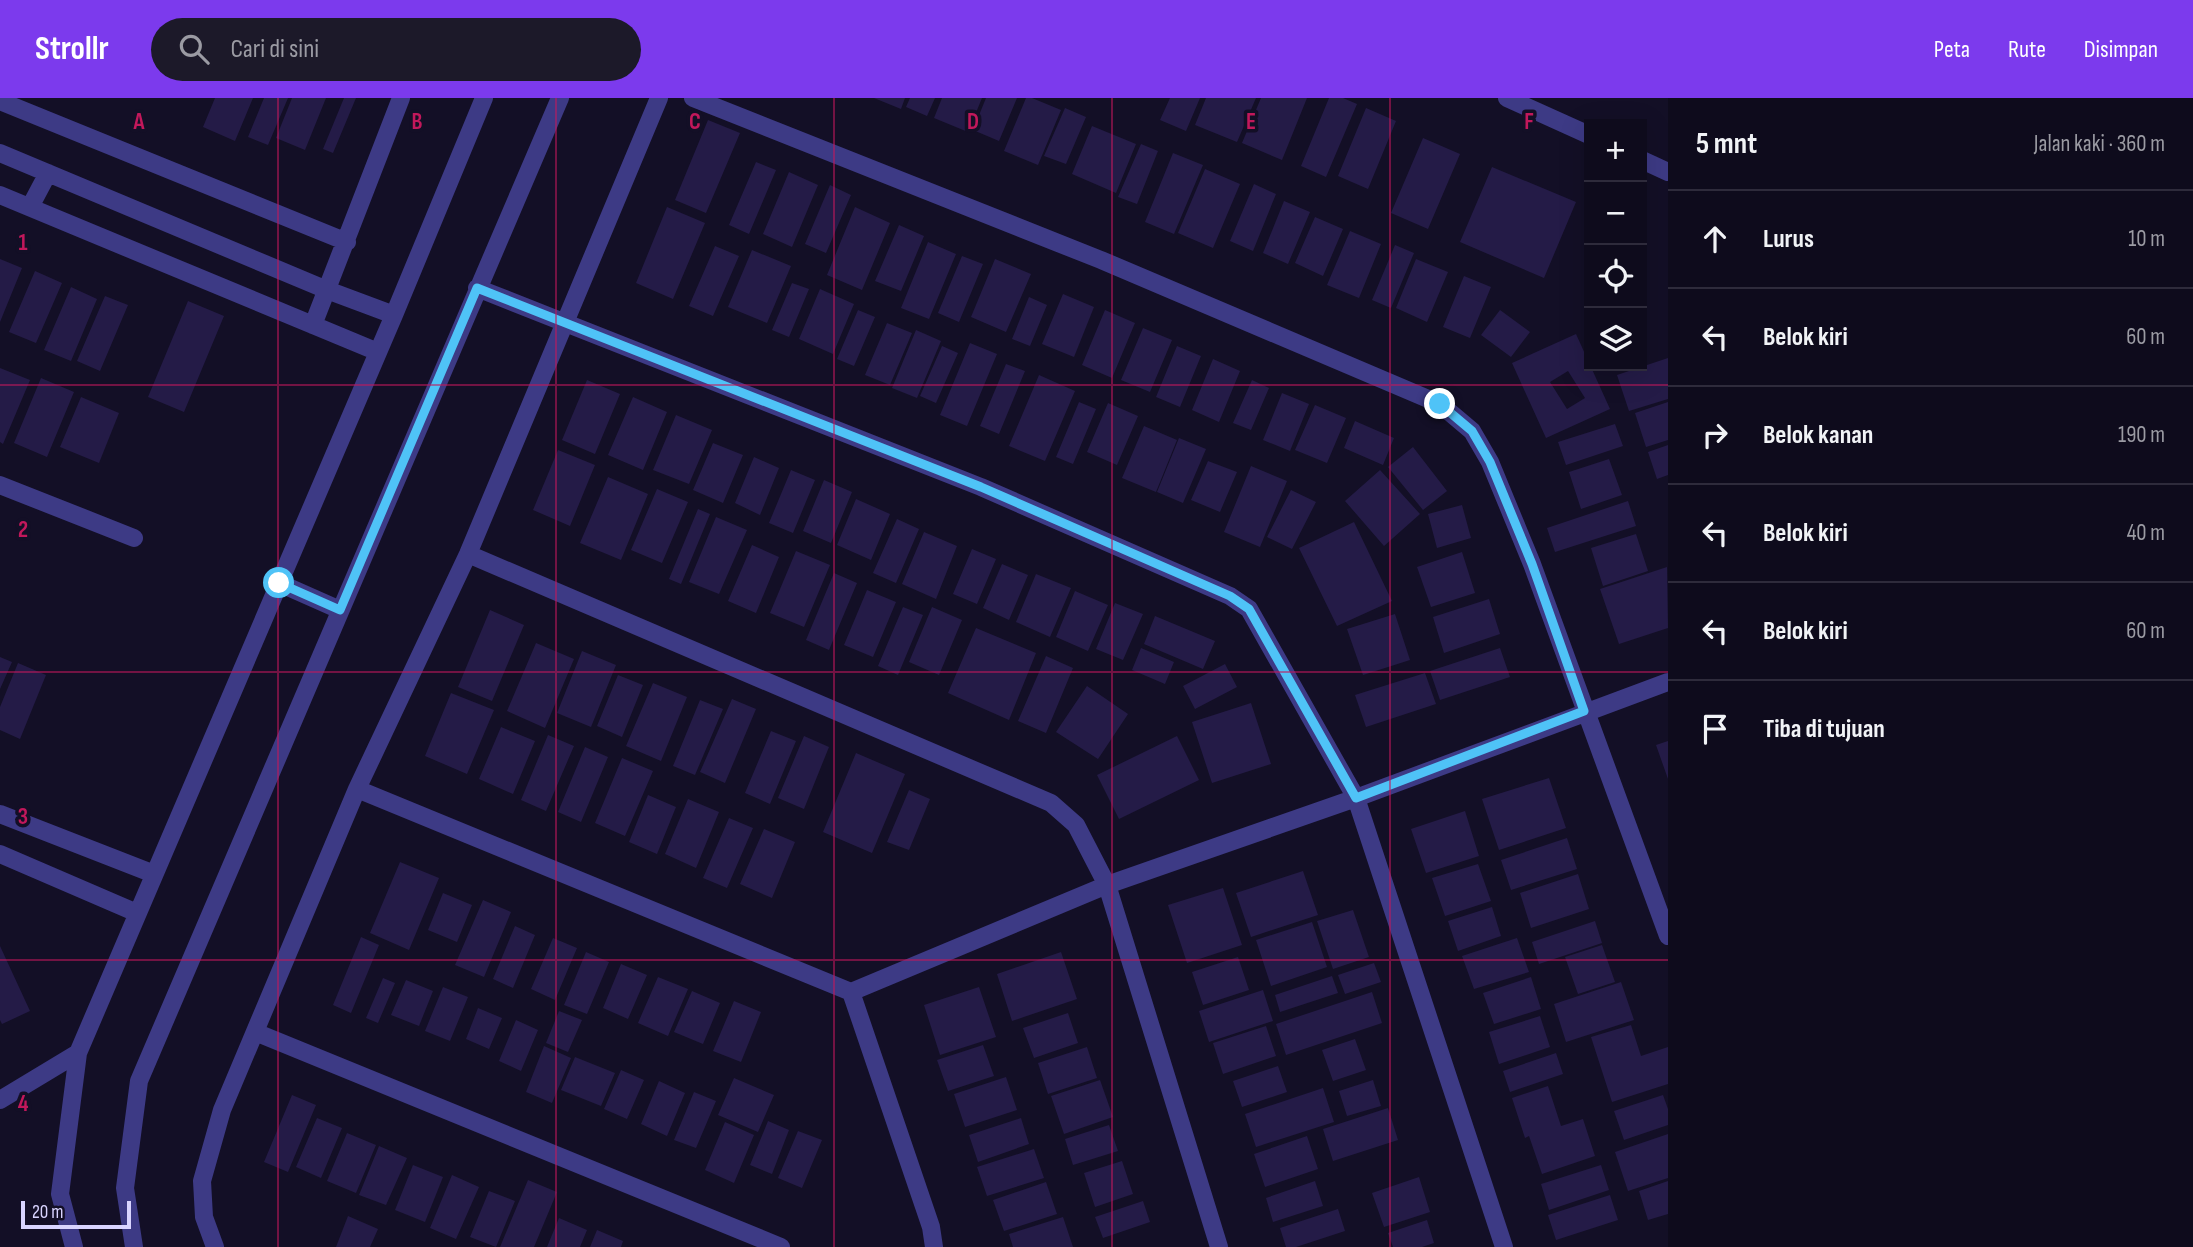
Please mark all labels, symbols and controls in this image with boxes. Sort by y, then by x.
search box [151,18,641,81]
text: Strollr [35,29,109,69]
icon: search [175,30,213,68]
text: Cari di sini [231,34,319,65]
text: Peta [1934,35,1970,64]
text: Rute [2008,35,2046,64]
text: Disimpan [2084,35,2158,64]
text: A [133,108,146,136]
text: B [412,108,423,136]
text: C [689,108,701,136]
text: D [967,108,979,136]
text: E [1246,108,1256,136]
text: F [1524,108,1534,136]
map controls [1584,119,1647,371]
button: + [1584,119,1647,182]
text: 5 mnt [1696,126,1757,162]
text: Jalan kaki · 360 m [2034,130,2165,158]
button: − [1584,182,1647,245]
icon: ahead [1696,220,1734,258]
text: Lurus [1763,224,1814,255]
text: 10 m [2128,225,2165,253]
text: 1 [18,229,28,257]
button: locate [1584,245,1647,308]
button: layers [1584,308,1647,371]
icon: left [1696,318,1734,356]
text: Belok kiri [1763,322,1848,353]
text: 60 m [2126,323,2165,351]
route end [1424,388,1455,419]
icon: right [1696,416,1734,454]
text: Belok kanan [1763,420,1873,451]
text: 190 m [2118,421,2165,449]
icon: left [1696,514,1734,552]
text: 2 [18,516,28,544]
text: Belok kiri [1763,518,1848,549]
text: 40 m [2127,519,2165,547]
route start [263,567,294,598]
icon: left [1696,612,1734,650]
text: Belok kiri [1763,616,1848,647]
text: 60 m [2126,617,2165,645]
icon: arrive [1696,710,1734,748]
text: Tiba di tujuan [1763,714,1885,745]
text: 3 [18,803,28,831]
text: 4 [18,1090,29,1118]
scale bar [21,1198,131,1230]
text: 20 m [32,1201,64,1224]

